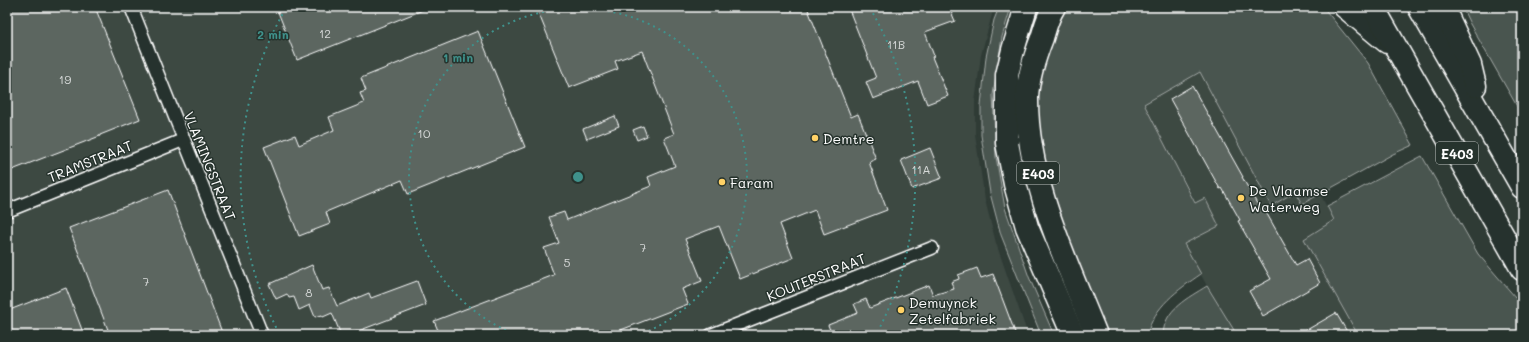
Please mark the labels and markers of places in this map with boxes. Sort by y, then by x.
place label: Demtre [823,129,874,148]
marker: Demtre [810,133,820,143]
centre of rings [571,170,585,184]
place label: Faram [730,173,773,192]
marker: Faram [717,177,727,187]
place label: De Vlaamse Waterweg [1249,181,1328,216]
marker: De Vlaamse Waterweg [1236,193,1246,203]
place label: Demuynck Zetelfabriek [909,293,996,328]
marker: Demuynck Zetelfabriek [896,305,906,315]

